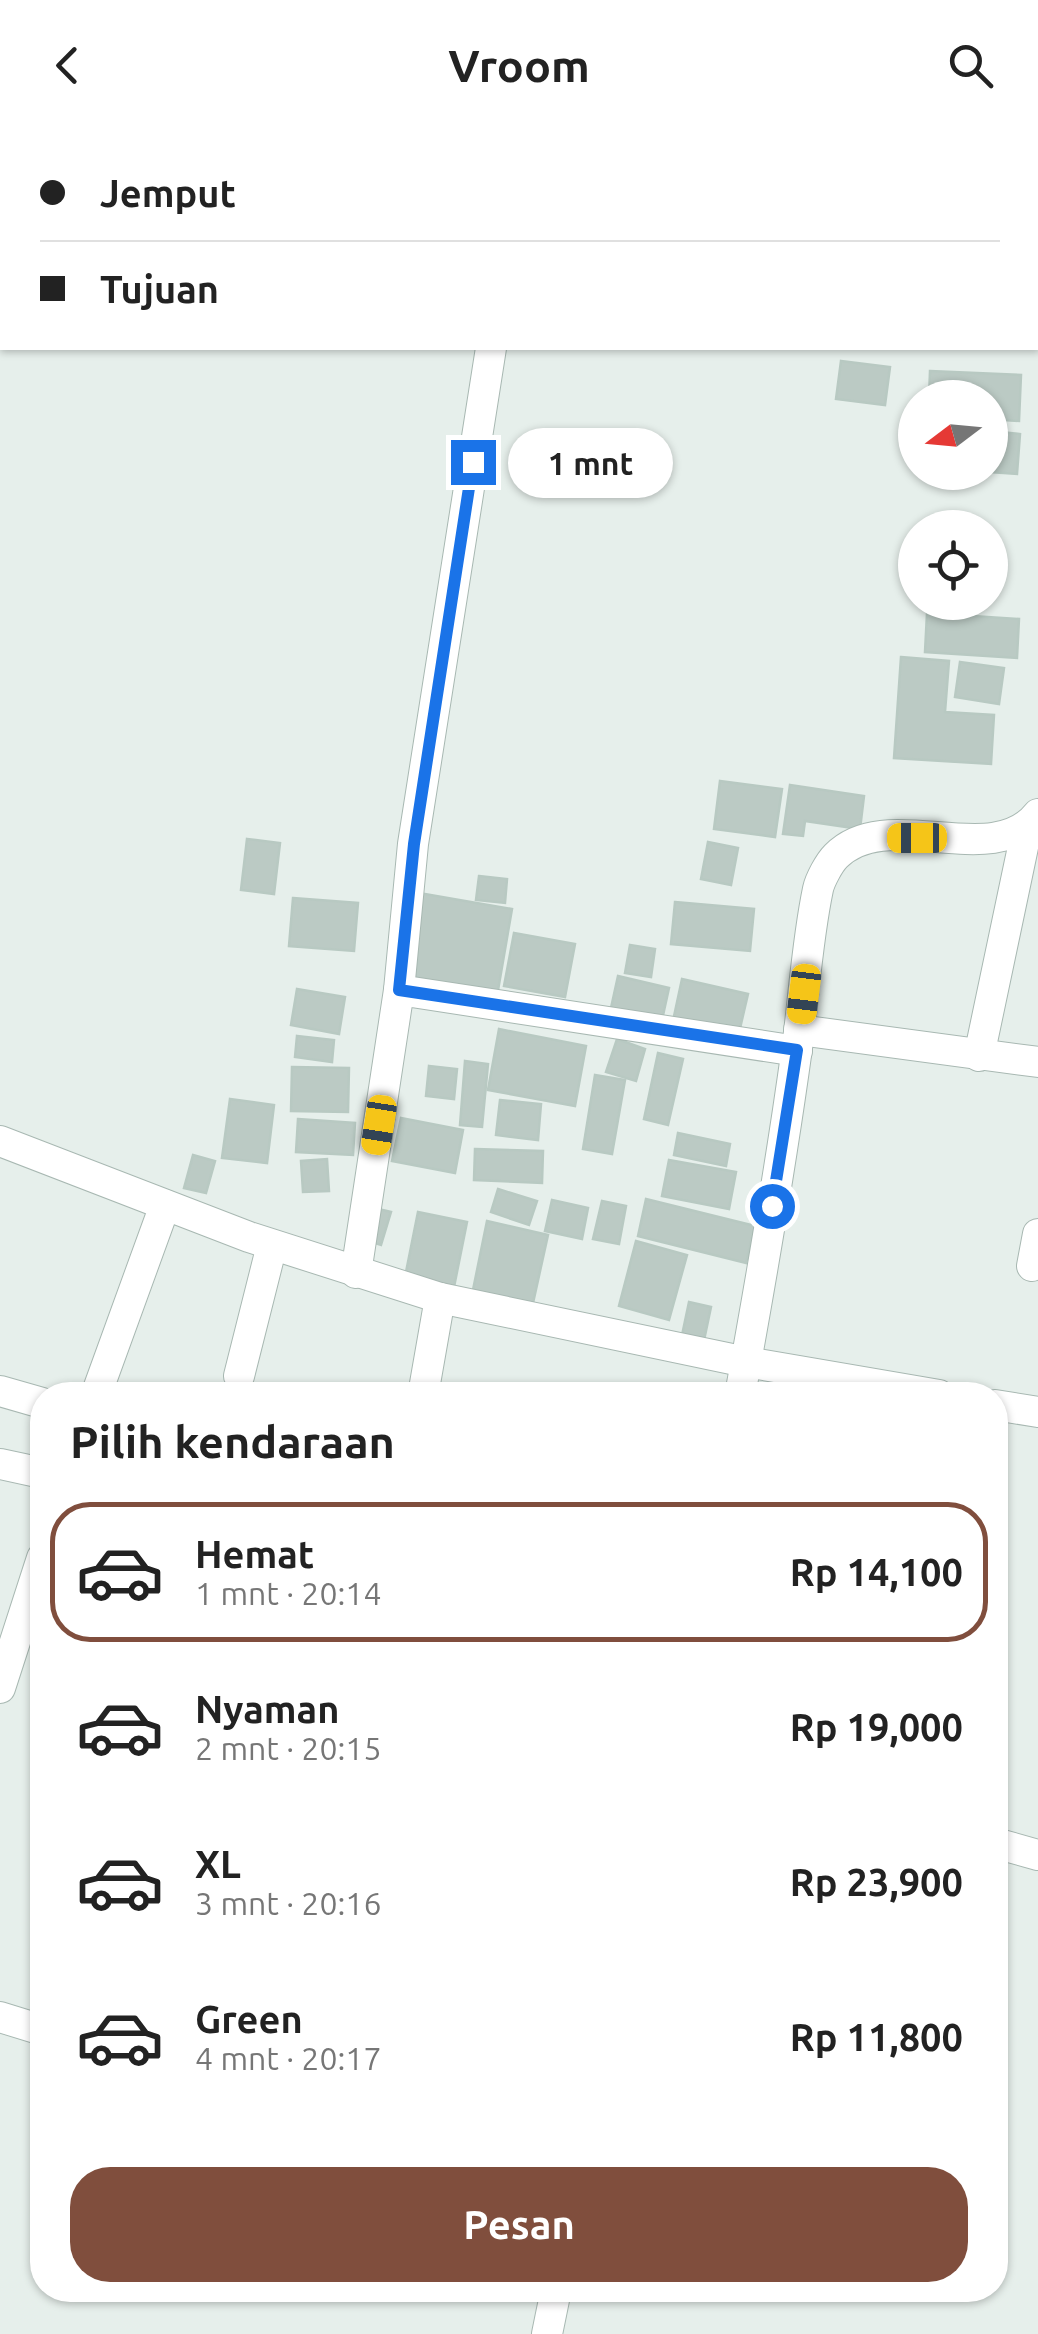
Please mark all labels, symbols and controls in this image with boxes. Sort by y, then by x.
icon: back [40,38,95,93]
icon: search [943,38,998,93]
text: Vroom [448,40,590,91]
text: Jemput [100,172,236,214]
text: Tujuan [100,268,219,310]
north arrow [898,380,1008,490]
map controls [898,380,1008,620]
callout: 1 mnt [508,427,673,497]
route end [451,440,496,485]
text: 1 mnt [548,445,633,481]
button: locate [898,510,1008,620]
car [887,823,947,853]
car [785,962,823,1026]
car [359,1093,399,1157]
route start [750,1184,795,1229]
text: Pilih kendaraan [70,1416,395,1467]
icon: car [75,1527,165,1617]
text: Hemat [195,1533,314,1575]
text: Rp 14,100 [790,1551,963,1593]
text: 1 mnt · 20:14 [195,1575,381,1611]
icon: car [75,1682,165,1772]
text: Nyaman [195,1688,340,1730]
text: Rp 19,000 [790,1706,963,1748]
text: 2 mnt · 20:15 [195,1730,381,1766]
icon: car [75,1837,165,1927]
text: XL [195,1843,241,1885]
text: Rp 23,900 [790,1861,963,1903]
text: 3 mnt · 20:16 [195,1885,381,1921]
icon: car [75,1992,165,2082]
text: Green [195,1998,303,2040]
text: Rp 11,800 [790,2016,963,2058]
text: 4 mnt · 20:17 [195,2040,381,2076]
button: Pesan [70,2167,968,2282]

